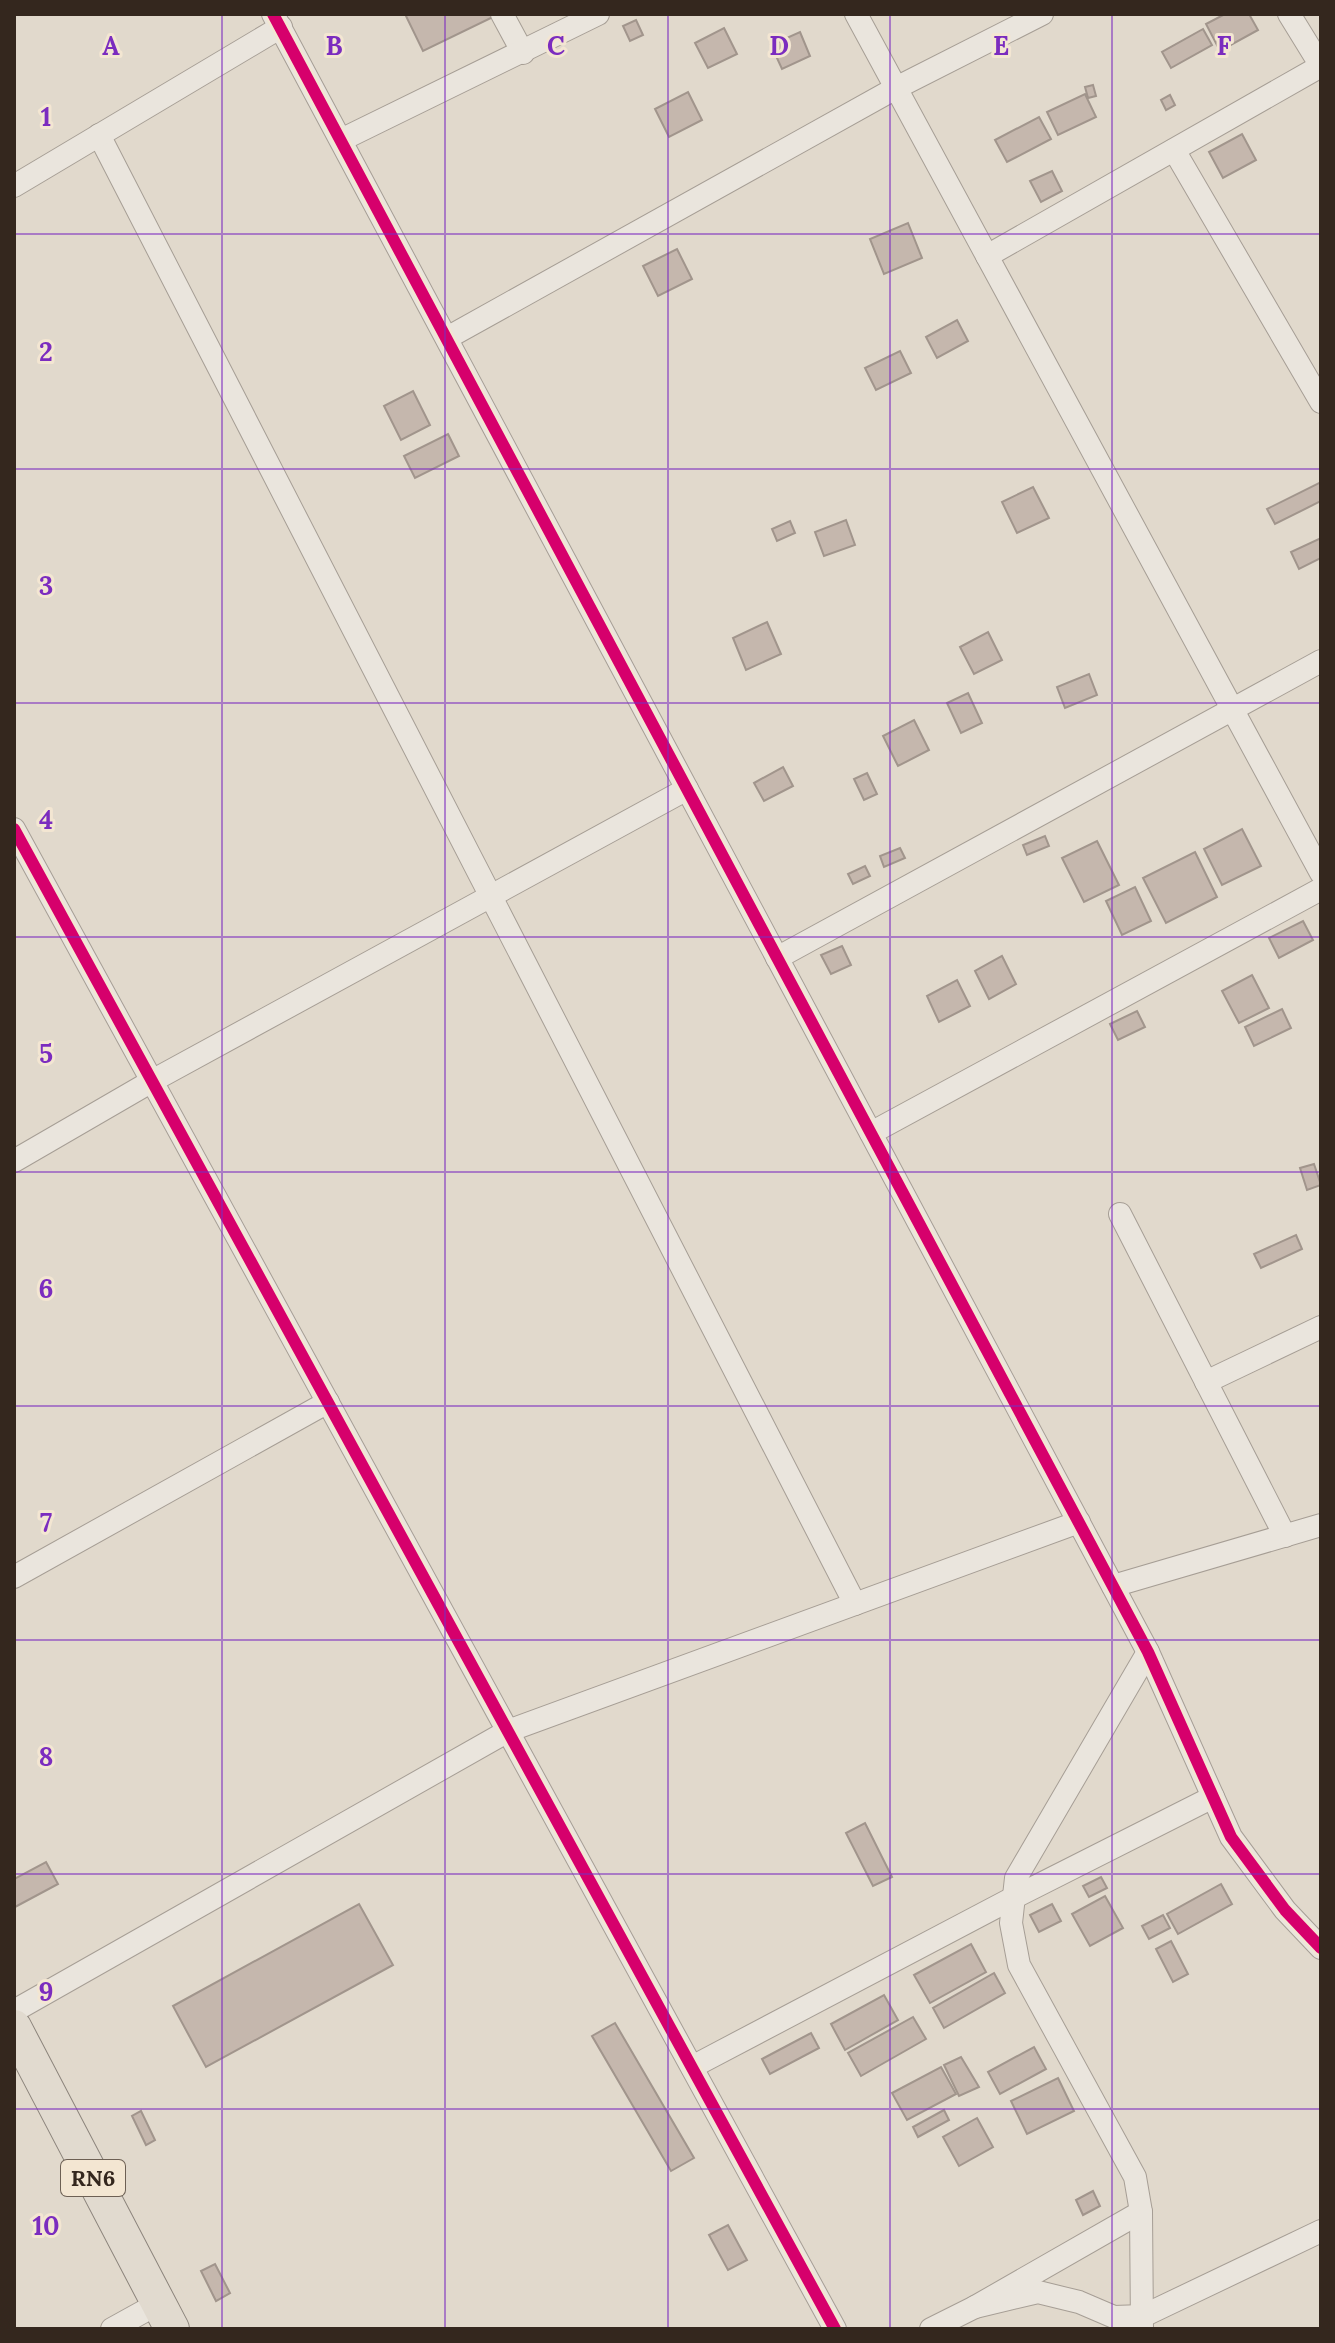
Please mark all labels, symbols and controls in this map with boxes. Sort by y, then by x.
text: A [102,29,120,62]
text: B [325,29,343,62]
text: C [547,29,565,62]
text: D [769,29,789,62]
text: E [993,29,1009,62]
text: F [1217,29,1232,62]
text: 1 [41,100,51,133]
text: 2 [39,335,53,368]
text: 3 [39,569,53,602]
text: 4 [39,803,53,836]
text: 5 [39,1037,53,1070]
text: 6 [39,1272,53,1305]
text: 7 [40,1506,52,1539]
text: 8 [39,1740,53,1773]
text: 9 [39,1975,53,2008]
road number: RN6 [61,2160,125,2196]
text: 10 [32,2209,60,2242]

